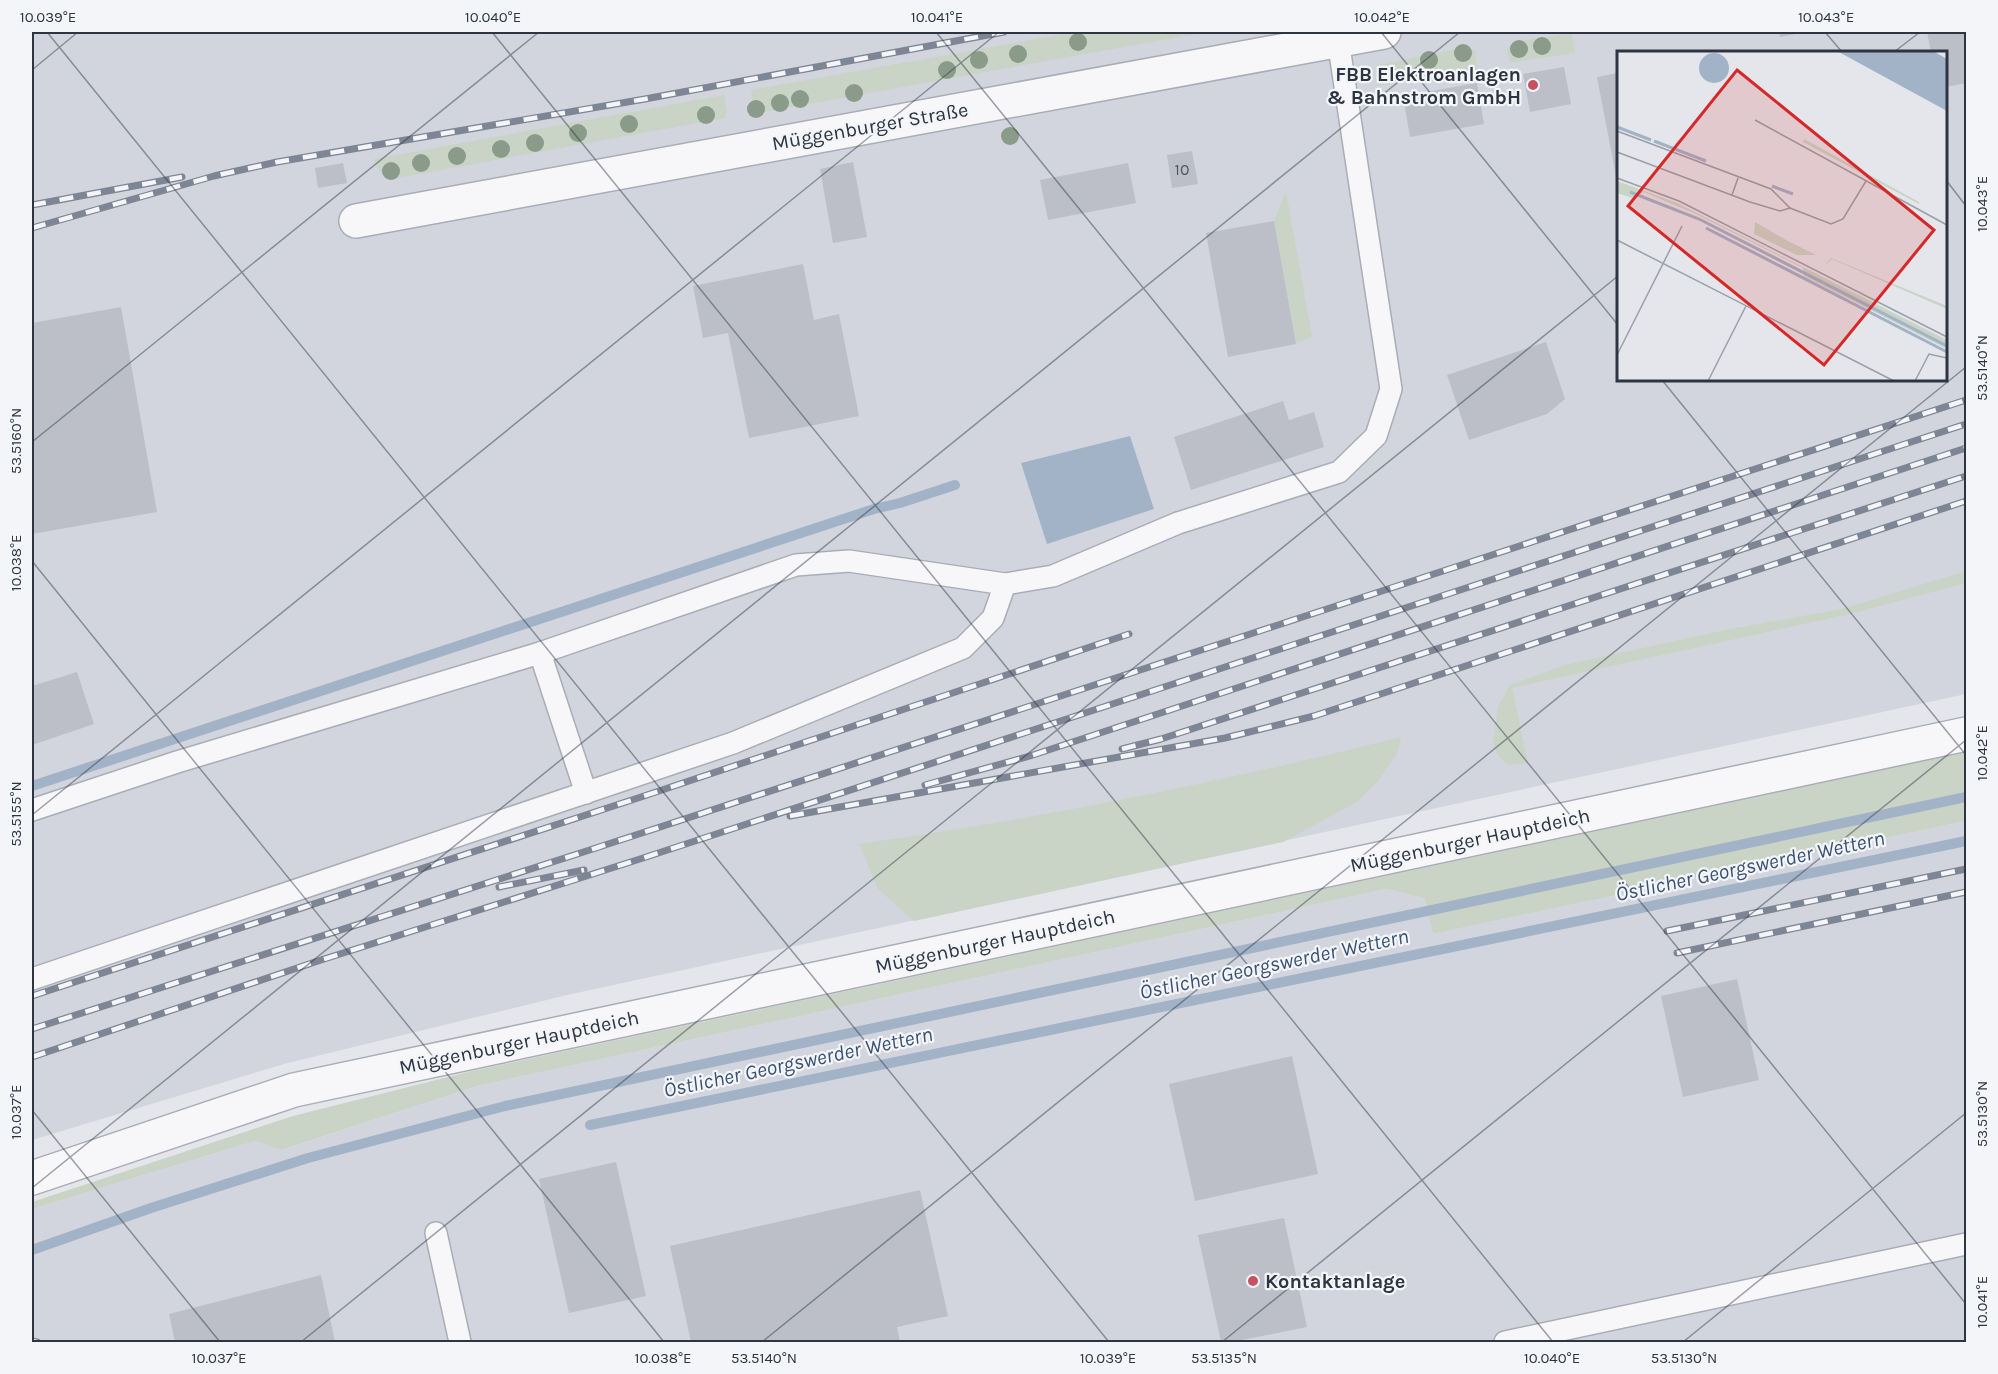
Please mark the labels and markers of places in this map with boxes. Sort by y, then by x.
place label: FBB Elektroanlagen & Bahnstrom GmbH [1327,63,1521,109]
marker: FBB Elektroanlagen & Bahnstrom GmbH [1526,78,1540,92]
place label: Kontaktanlage [1265,1270,1405,1293]
marker: Kontaktanlage [1246,1274,1260,1288]

